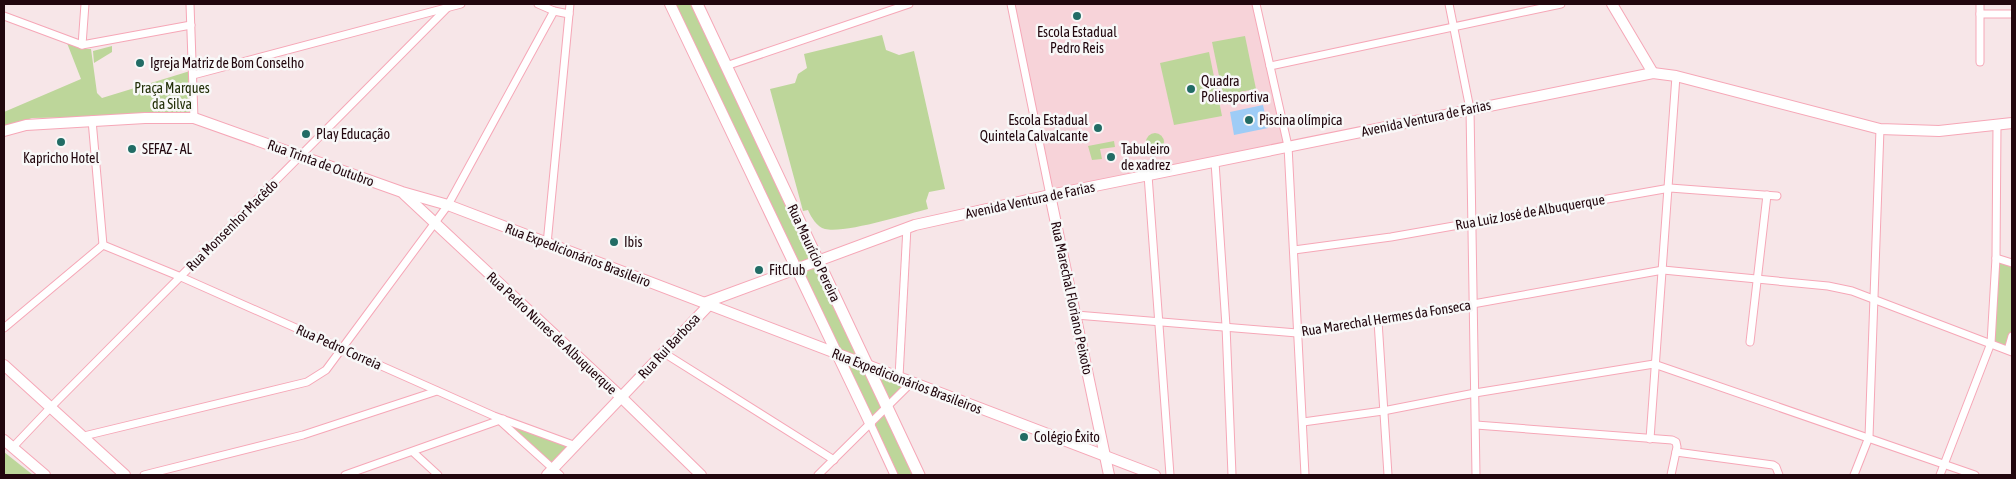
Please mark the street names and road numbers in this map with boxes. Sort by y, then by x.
street label: Avenida Ventura de Farias [1360,96,1492,140]
street label: Rua Trinta de Outubro [266,136,376,190]
street label: Rua Monsenhor Macêdo [183,176,281,274]
street label: Avenida Ventura de Farias [964,178,1096,222]
street label: Rua Luiz José de Albuquerque [1454,191,1606,233]
street label: Rua Maurício Pereira [784,201,844,305]
street label: Rua Expedicionários Brasileiro [503,220,653,290]
street label: Rua Marechal Floriano Peixoto [1048,220,1096,376]
street label: Rua Pedro Nunes de Albuquerque [484,268,620,398]
street label: Rua Marechal Hermes da Fonseca [1300,297,1472,339]
street label: Rua Rui Barbosa [635,310,703,382]
street label: Rua Pedro Correia [294,321,384,373]
street label: Rua Expedicionários Brasileiros [830,345,984,417]

